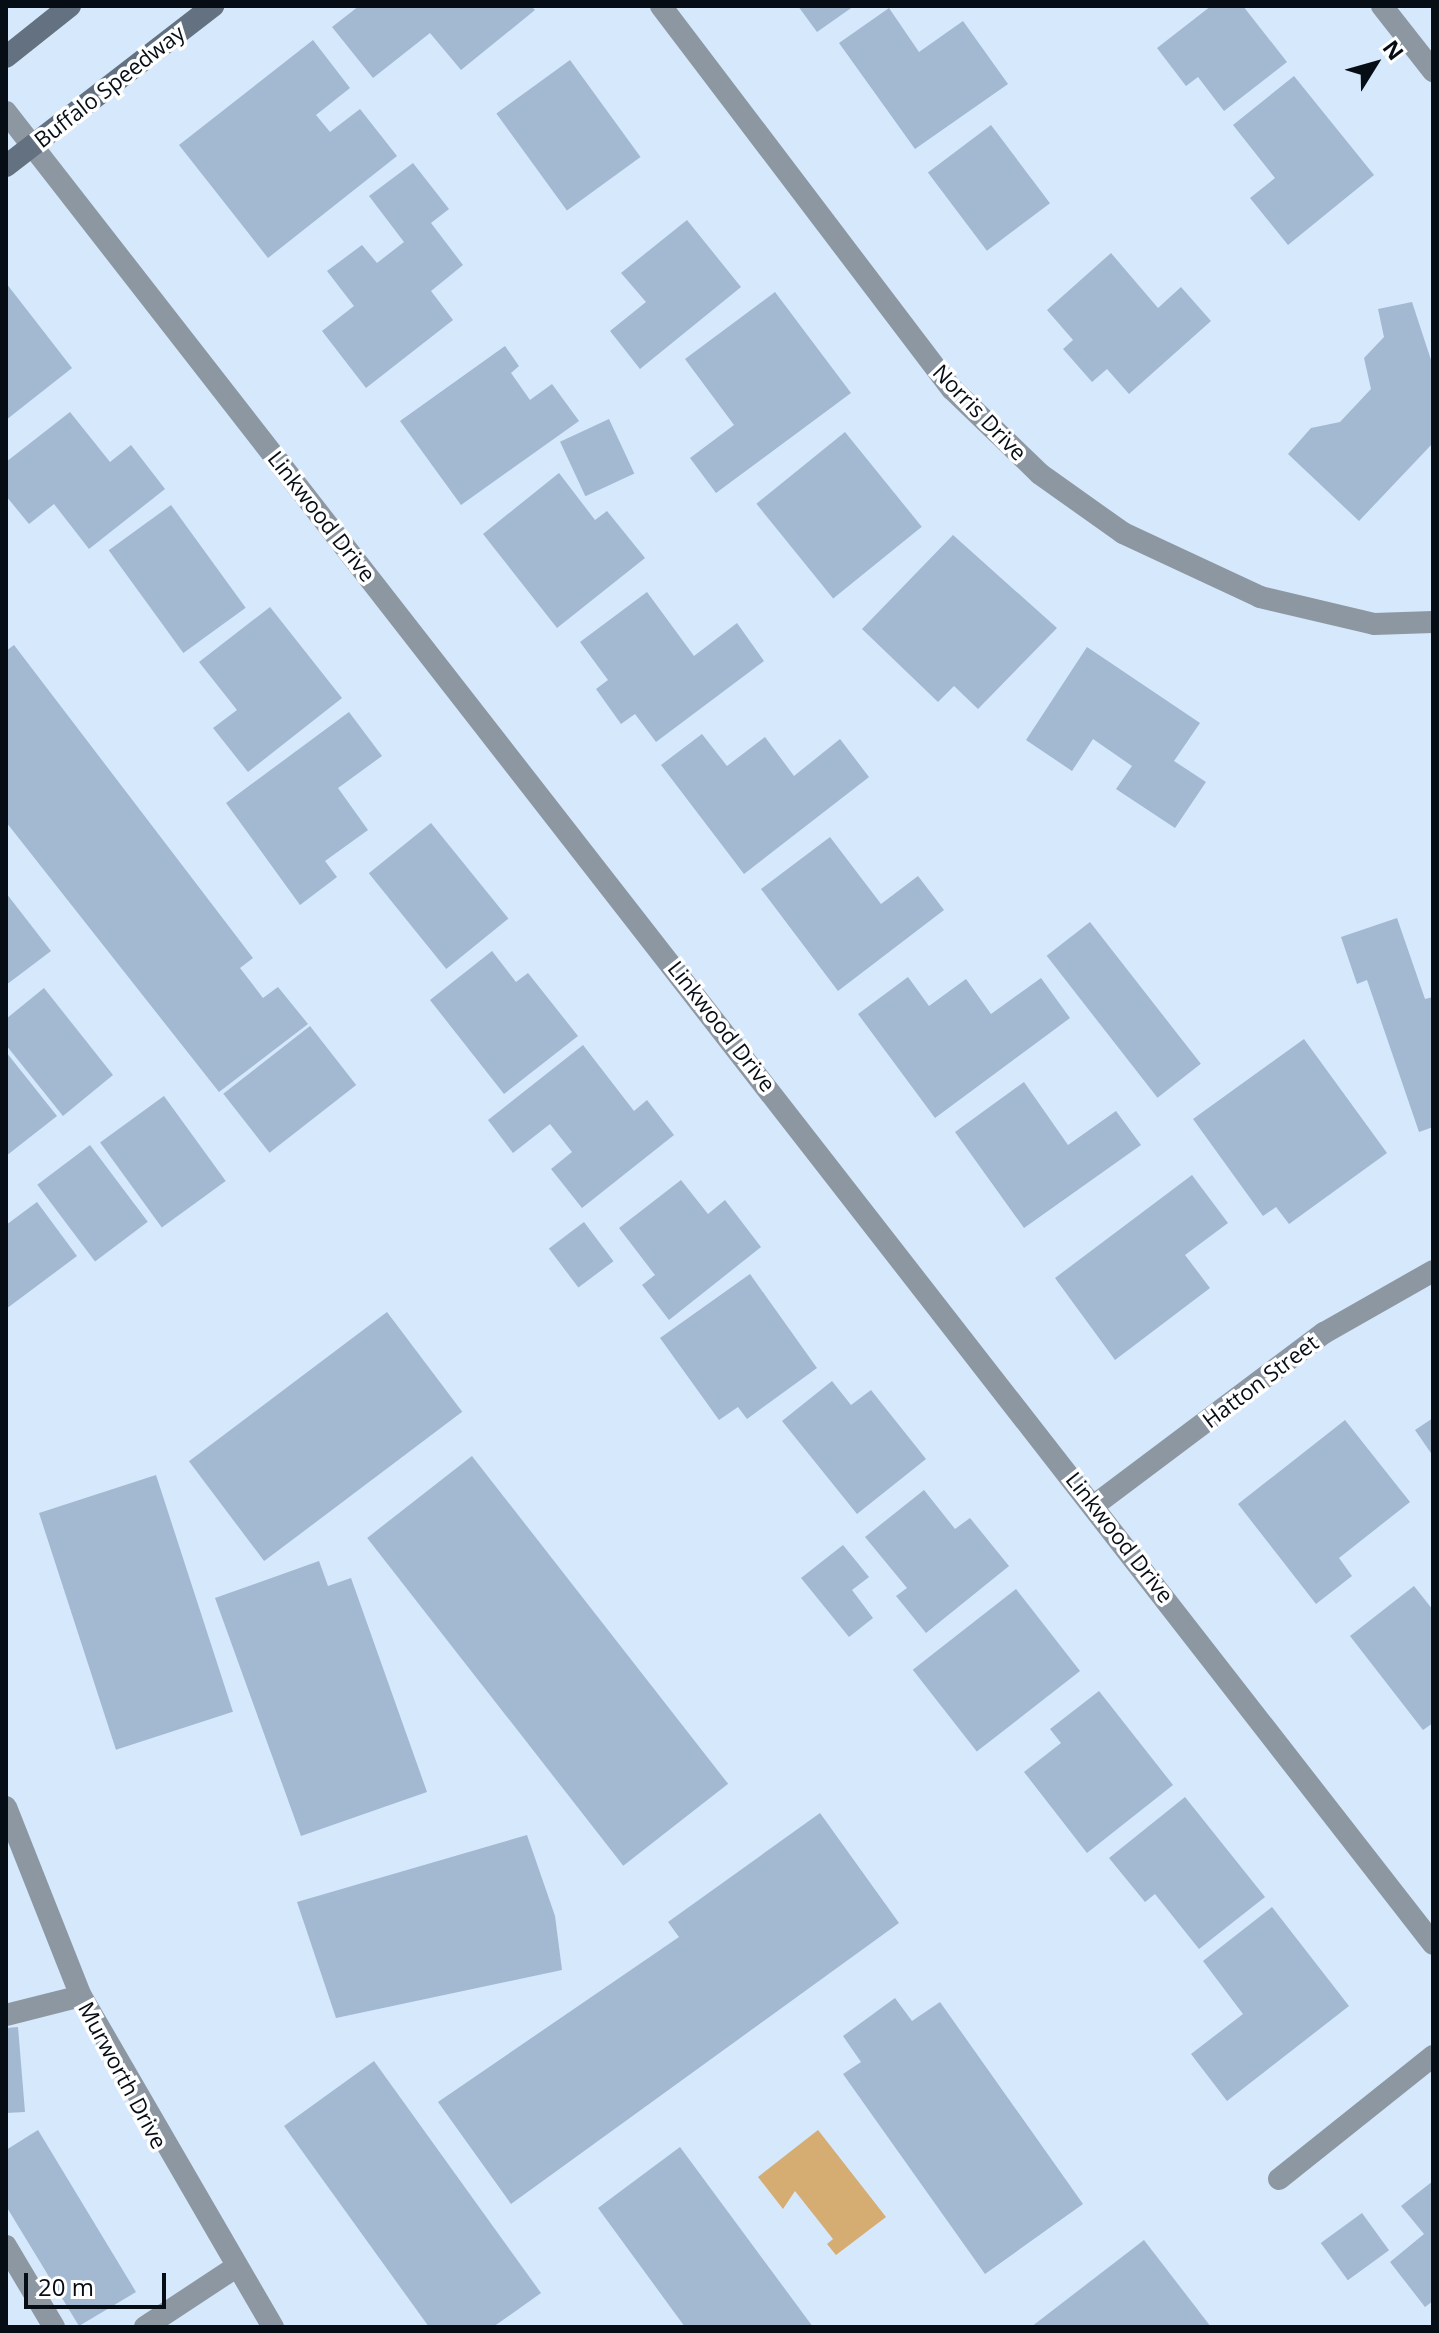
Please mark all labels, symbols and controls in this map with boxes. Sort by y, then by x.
street label: Buffalo Speedway [29,19,189,153]
north arrow [1335,24,1415,104]
text: N [1377,33,1412,66]
street label: Norris Drive [928,358,1032,466]
street label: Linkwood Drive [263,445,381,587]
street label: Linkwood Drive [663,955,781,1097]
street label: Hatton Street [1197,1329,1323,1433]
street label: Linkwood Drive [1061,1466,1179,1608]
street label: Murworth Drive [73,1997,173,2153]
scale bar [28,2257,170,2307]
text: 20 m [38,2270,94,2303]

